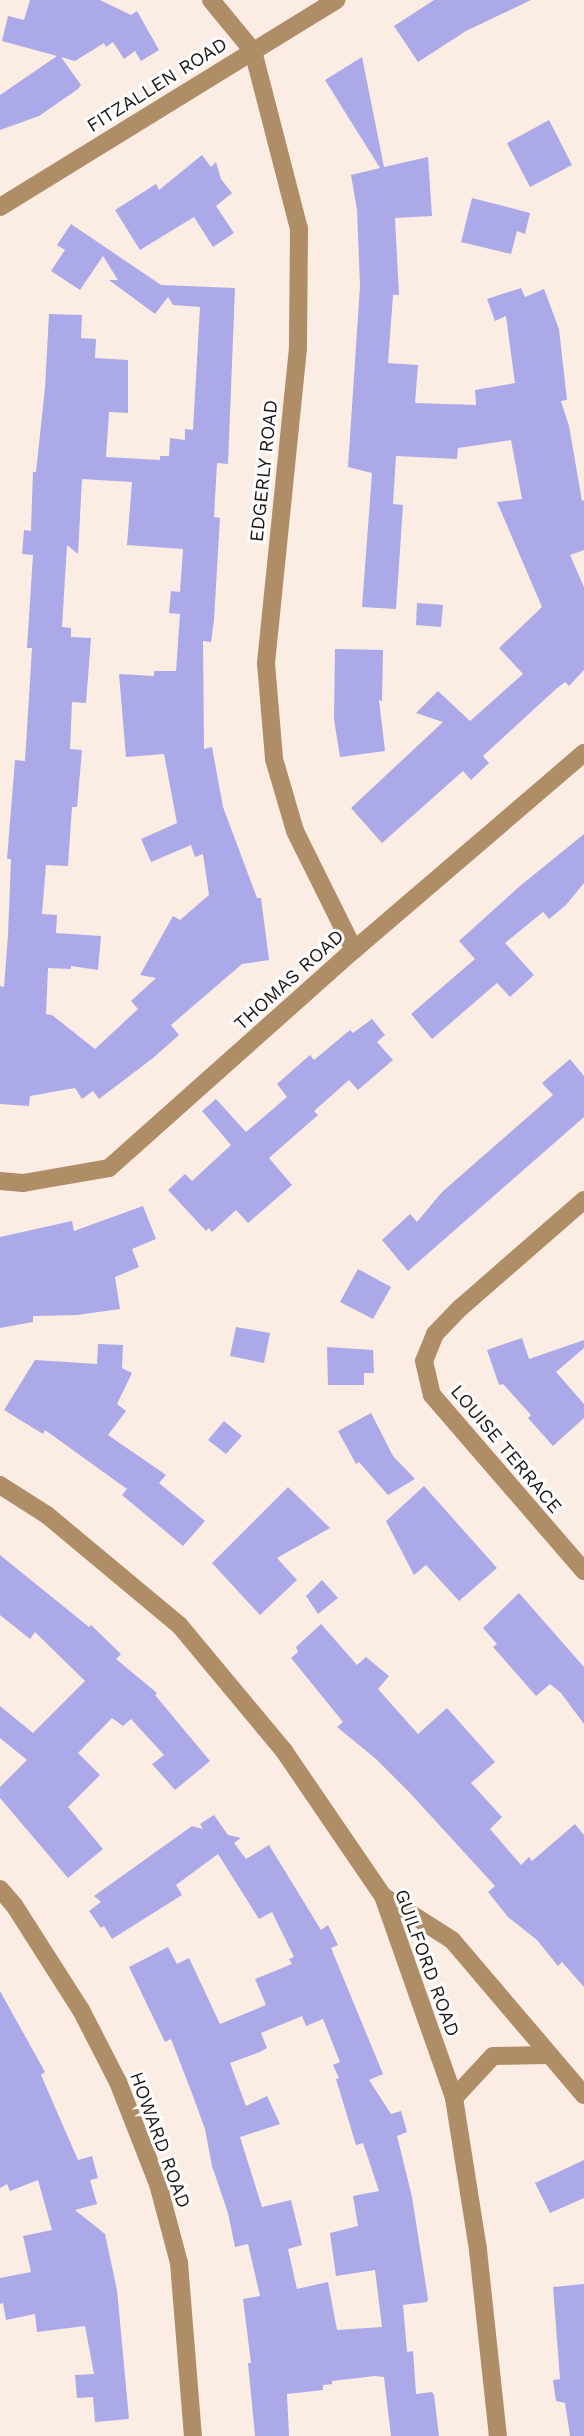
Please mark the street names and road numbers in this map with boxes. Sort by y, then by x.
street label: FITZALLEN ROAD [83,33,231,137]
street label: EDGERLY ROAD [245,398,283,544]
street label: THOMAS ROAD [230,925,348,1035]
street label: LOUISE TERRACE [445,1380,567,1518]
street label: GUILFORD ROAD [390,1886,464,2040]
street label: HOWARD ROAD [125,2069,195,2211]

